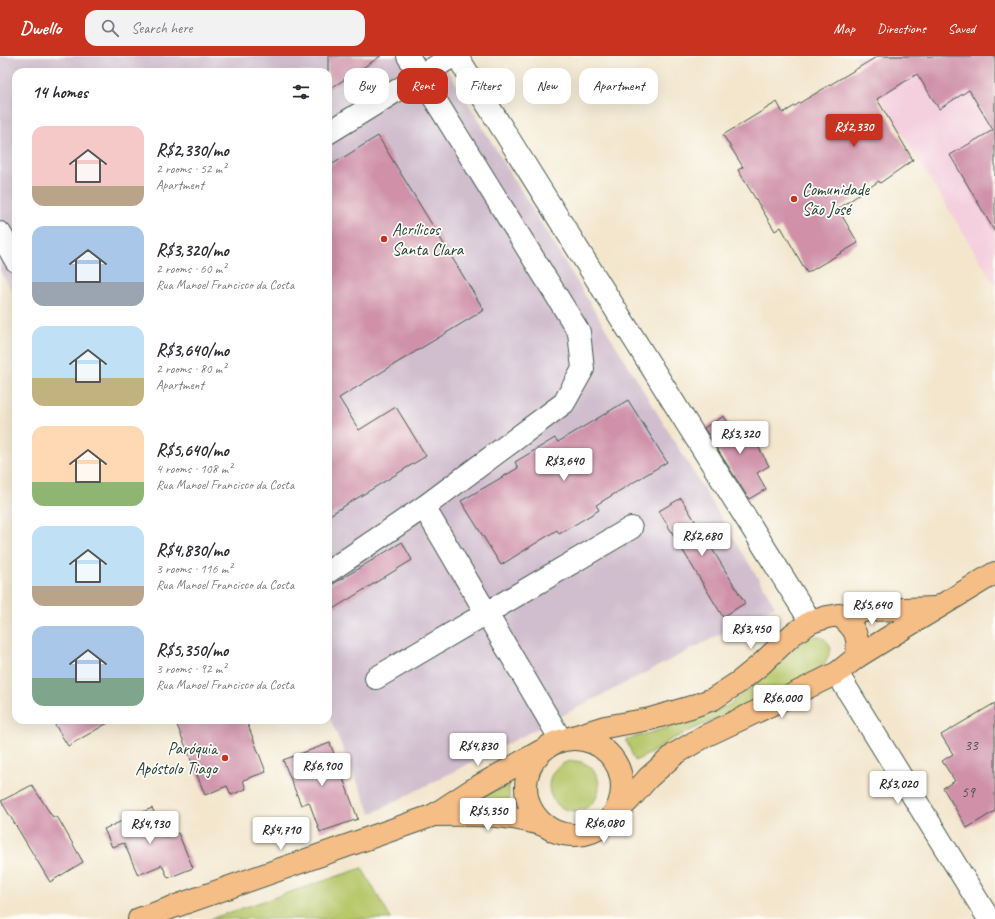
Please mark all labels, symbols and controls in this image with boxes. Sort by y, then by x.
search box [85,10,365,46]
text: Dwello [20,16,61,40]
icon: search [99,17,121,39]
text: Search here [131,19,192,38]
text: Map [834,20,855,37]
text: Directions [877,20,926,37]
text: Saved [948,20,975,37]
chip: Buy [344,68,389,104]
chip: Rent [397,68,448,104]
chip: Filters [456,68,515,104]
chip: New [523,68,571,104]
chip: Apartment [579,68,658,104]
icon: filters [290,81,312,103]
text: 14 homes [32,82,88,103]
pin: R$2,330 [817,114,891,148]
text: R$2,330 [835,119,873,135]
text: R$2,330/mo [156,140,229,161]
icon: home [64,142,112,190]
text: 2 rooms · 52 m² [156,161,226,177]
text: Apartment [156,177,204,193]
place label: Comunidade São José [802,179,870,220]
marker: Comunidade São José [789,194,799,204]
place label: Acrílicos Santa Clara [392,219,465,260]
marker: Acrílicos Santa Clara [379,234,389,244]
text: R$3,320/mo [156,240,229,261]
icon: home [64,242,112,290]
text: 2 rooms · 60 m² [156,261,226,277]
text: Rua Manoel Francisco da Costa [156,277,294,293]
text: R$3,640/mo [156,340,229,361]
icon: home [64,342,112,390]
text: 2 rooms · 80 m² [156,361,226,377]
text: Apartment [156,377,204,393]
pin: R$3,320 [703,421,777,455]
text: R$3,320 [721,426,759,442]
text: R$5,640/mo [156,440,229,461]
icon: home [64,442,112,490]
pin: R$3,640 [527,448,601,482]
text: R$3,640 [544,453,584,469]
text: 4 rooms · 108 m² [156,461,232,477]
text: Rua Manoel Francisco da Costa [156,477,294,493]
pin: R$2,680 [665,523,739,557]
text: R$2,680 [682,528,722,544]
text: R$4,830/mo [156,540,229,561]
icon: home [64,542,112,590]
text: 3 rooms · 116 m² [156,561,232,577]
text: Rua Manoel Francisco da Costa [156,577,294,593]
pin: R$5,640 [835,592,909,626]
text: R$5,640 [853,597,891,613]
pin: R$3,450 [714,616,788,650]
text: R$3,450 [732,621,770,637]
text: R$5,350/mo [156,640,228,661]
icon: home [64,642,112,690]
text: 3 rooms · 92 m² [156,661,226,677]
text: Rua Manoel Francisco da Costa [156,677,294,693]
pin: R$6,000 [745,685,819,719]
text: R$6,000 [762,690,802,706]
pin: R$4,830 [441,733,515,767]
house number: 33 [964,736,979,755]
place label: Paróquia Apóstolo Tiago [135,738,219,779]
text: R$4,830 [459,738,497,754]
marker: Paróquia Apóstolo Tiago [220,753,230,763]
pin: R$6,900 [285,753,359,787]
text: R$6,900 [302,758,342,774]
pin: R$3,020 [861,771,935,805]
text: R$3,020 [879,776,917,792]
house number: 59 [961,783,976,802]
pin: R$5,350 [451,798,525,832]
text: R$5,350 [469,803,507,819]
pin: R$6,080 [567,810,641,844]
pin: R$4,930 [113,811,187,845]
text: R$6,080 [584,815,624,831]
text: R$4,930 [131,816,169,832]
pin: R$4,710 [244,817,318,851]
text: R$4,710 [262,822,300,838]

